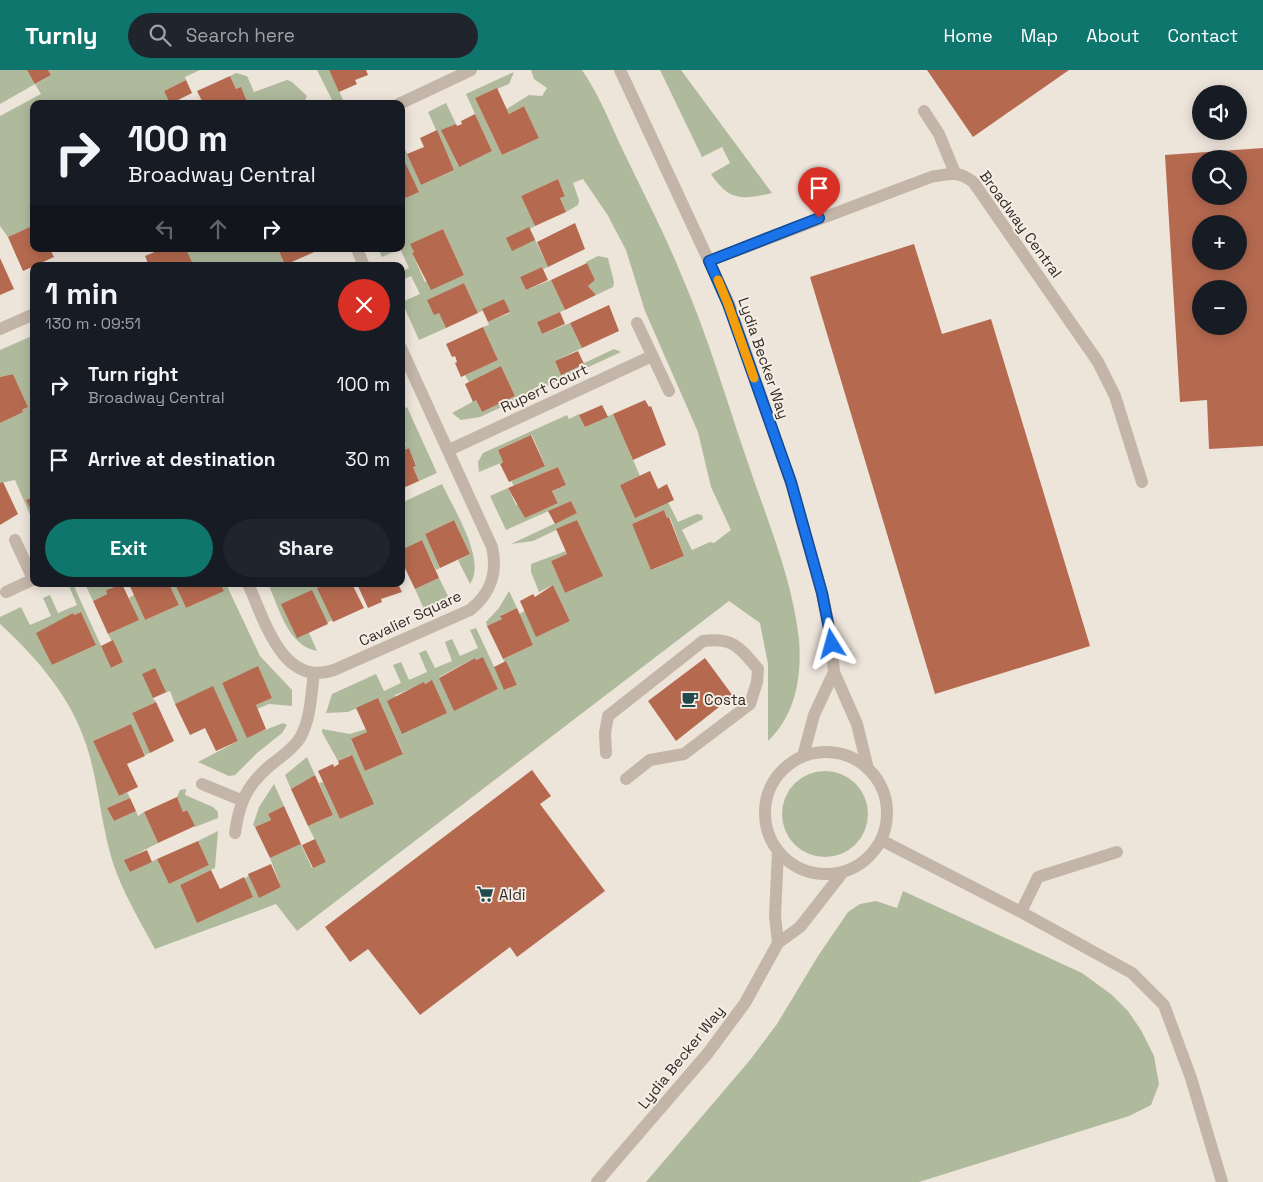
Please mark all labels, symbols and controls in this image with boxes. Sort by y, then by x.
search box [128,13,478,58]
text: Turnly [25,20,98,51]
icon: search [146,21,174,49]
text: Search here [186,23,295,48]
text: Home [944,24,993,47]
text: Map [1021,24,1058,47]
text: About [1086,24,1140,47]
text: Contact [1168,24,1238,47]
map controls [1192,85,1247,335]
button: sound [1192,85,1247,140]
text: 100 m [128,117,228,161]
icon: right [45,120,110,185]
button: search [1192,150,1247,205]
text: Broadway Central [128,160,316,188]
pin [798,167,840,218]
street label: Broadway Central [976,167,1066,281]
icon: arrive [805,174,833,202]
icon: left [151,215,179,243]
icon: ahead [204,215,232,243]
icon: right [257,215,285,243]
button: + [1192,215,1247,270]
text: 1 min [45,274,118,313]
button: close [338,279,390,331]
button: − [1192,280,1247,335]
street label: Lydia Becker Way [734,295,794,421]
text: 130 m · 09:51 [45,313,141,334]
street label: Rupert Court [497,359,591,417]
text: Turn right [88,362,178,387]
icon: right [45,371,73,399]
text: 100 m [336,372,390,397]
text: Broadway Central [88,387,225,408]
icon: arrive [45,446,73,474]
text: Arrive at destination [88,447,276,472]
text: 30 m [345,447,390,472]
button: Exit [45,519,213,577]
button: Share [223,519,390,577]
street label: Cavalier Square [356,586,464,650]
position arrow [805,617,857,669]
cafe icon: Costa [680,689,700,709]
place label: Costa [704,690,746,709]
supermarket icon: Aldi [475,884,495,904]
place label: Aldi [499,885,525,904]
street label: Lydia Becker Way [634,1002,728,1112]

